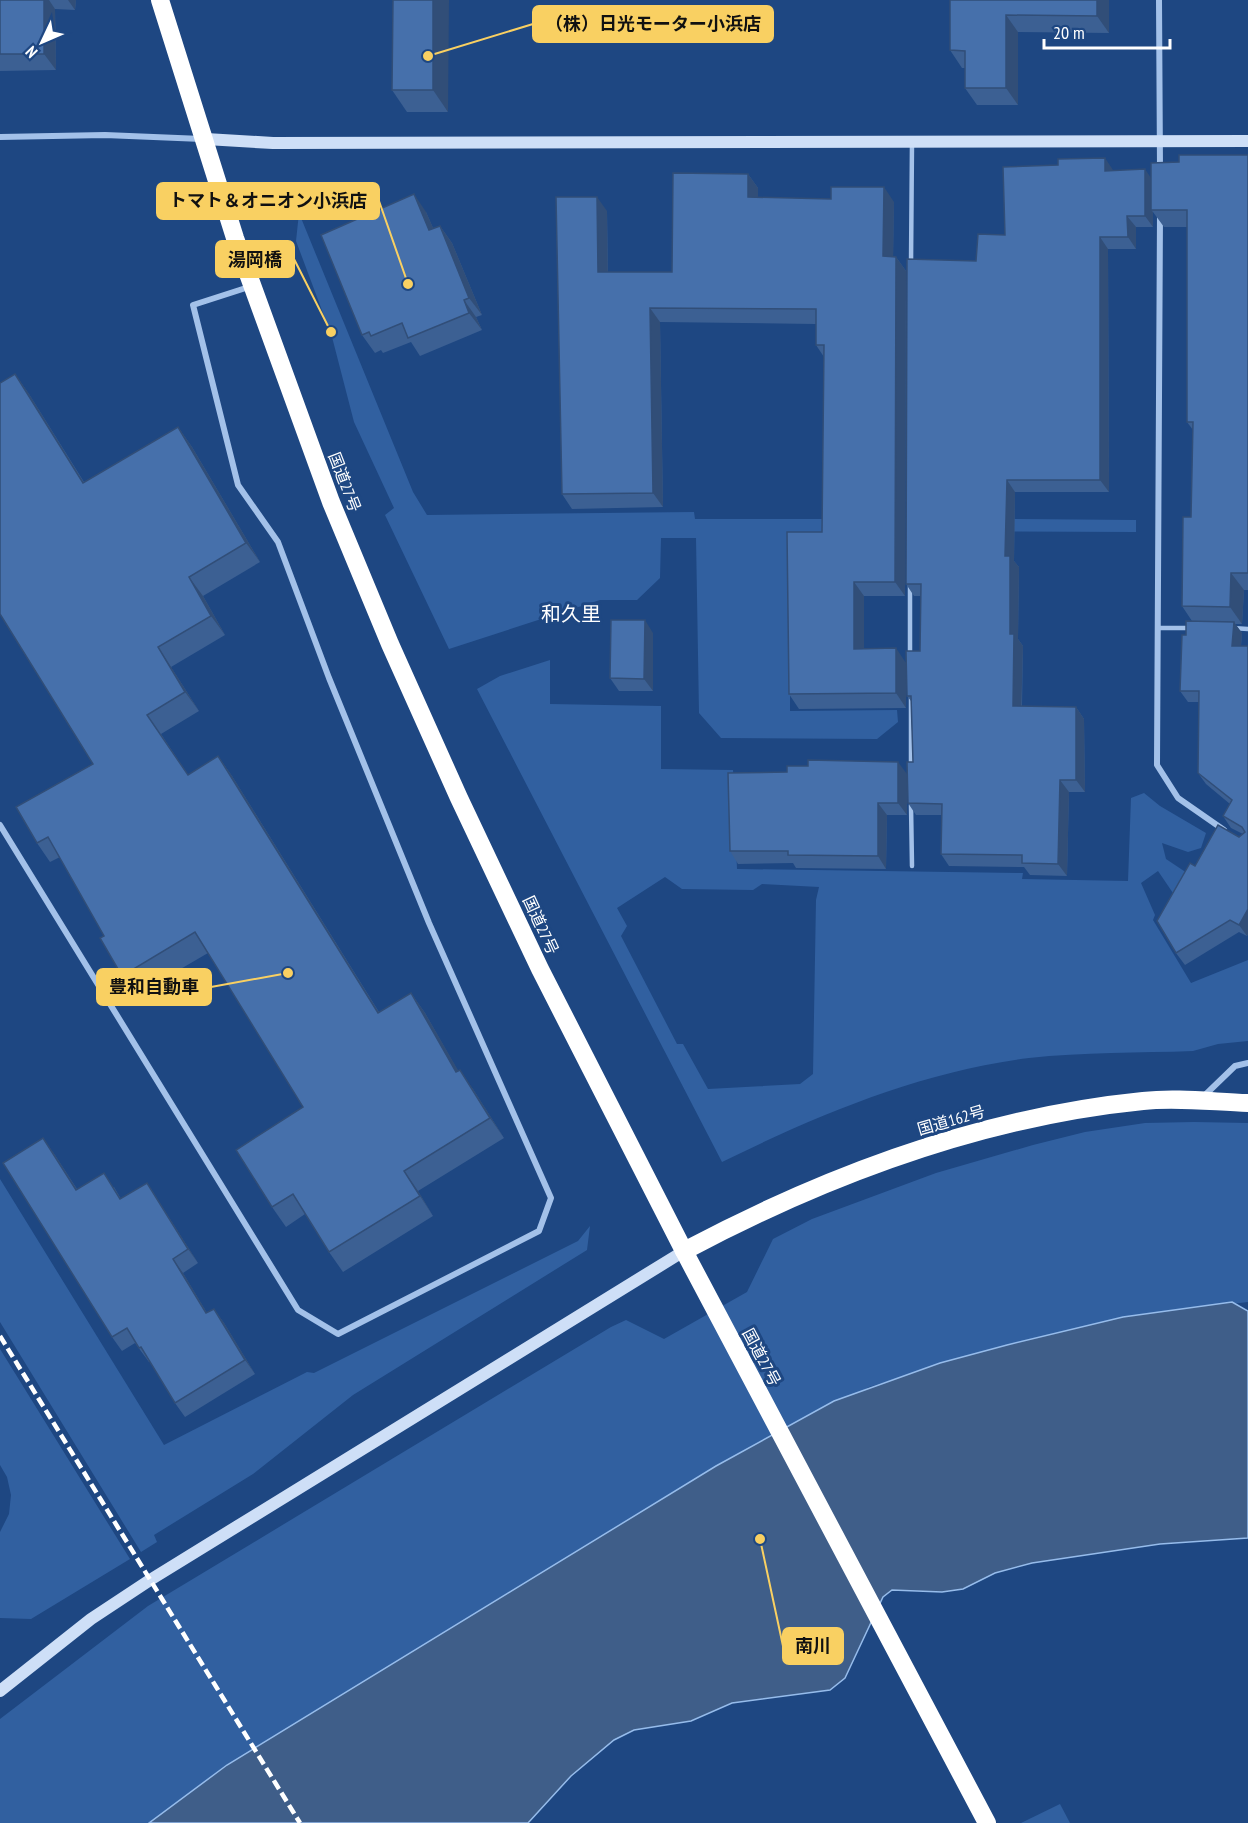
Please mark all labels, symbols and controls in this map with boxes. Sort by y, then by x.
callout: （株）日光モーター小浜店 [533,6,773,42]
north arrow [12,12,72,72]
text: （株）日光モーター小浜店 [545,12,761,35]
scale bar [1044,12,1170,50]
text: 20 m [1053,21,1085,44]
text: N [21,42,41,62]
callout: トマト＆オニオン小浜店 [157,183,379,219]
text: トマト＆オニオン小浜店 [169,189,367,212]
callout: 湯岡橋 [216,241,294,277]
text: 湯岡橋 [228,248,282,271]
street label: 国道27号 [324,449,366,515]
district label: 和久里 [541,601,601,627]
street label: 国道27号 [519,892,563,958]
callout: 豊和自動車 [97,969,211,1005]
text: 豊和自動車 [109,975,199,998]
street label: 国道162号 [915,1101,987,1139]
street label: 国道27号 [739,1325,785,1389]
callout: 南川 [783,1628,843,1664]
text: 南川 [795,1634,831,1657]

